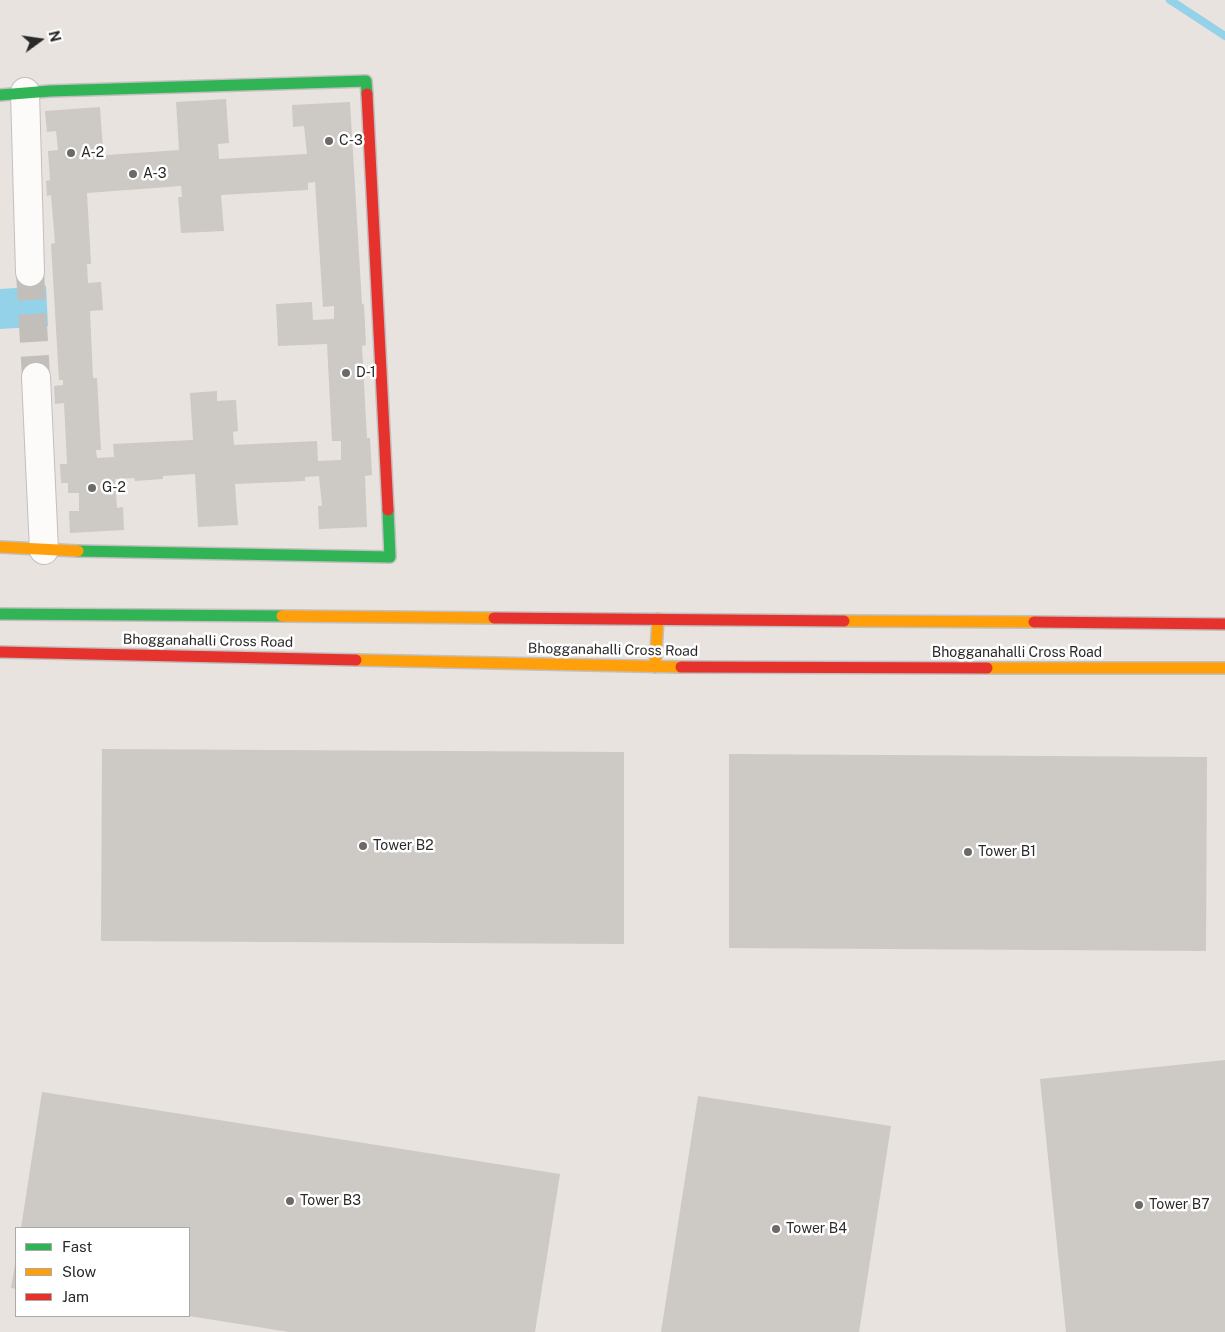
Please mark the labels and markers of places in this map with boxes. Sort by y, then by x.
place label: C-3 [339,133,363,149]
marker: C-3 [323,135,335,147]
place label: A-2 [81,145,104,161]
marker: A-2 [65,147,77,159]
place label: A-3 [143,166,167,182]
marker: A-3 [127,168,139,180]
place label: D-1 [356,365,376,381]
marker: D-1 [340,367,352,379]
place label: G-2 [102,480,126,496]
marker: G-2 [86,482,98,494]
place label: Tower B2 [373,838,433,854]
marker: Tower B2 [357,840,369,852]
place label: Tower B1 [978,844,1036,860]
marker: Tower B1 [962,846,974,858]
place label: Tower B3 [300,1193,361,1209]
marker: Tower B3 [284,1195,296,1207]
place label: Tower B7 [1149,1197,1210,1213]
marker: Tower B7 [1133,1199,1145,1211]
place label: Tower B4 [786,1221,847,1237]
marker: Tower B4 [770,1223,782,1235]

